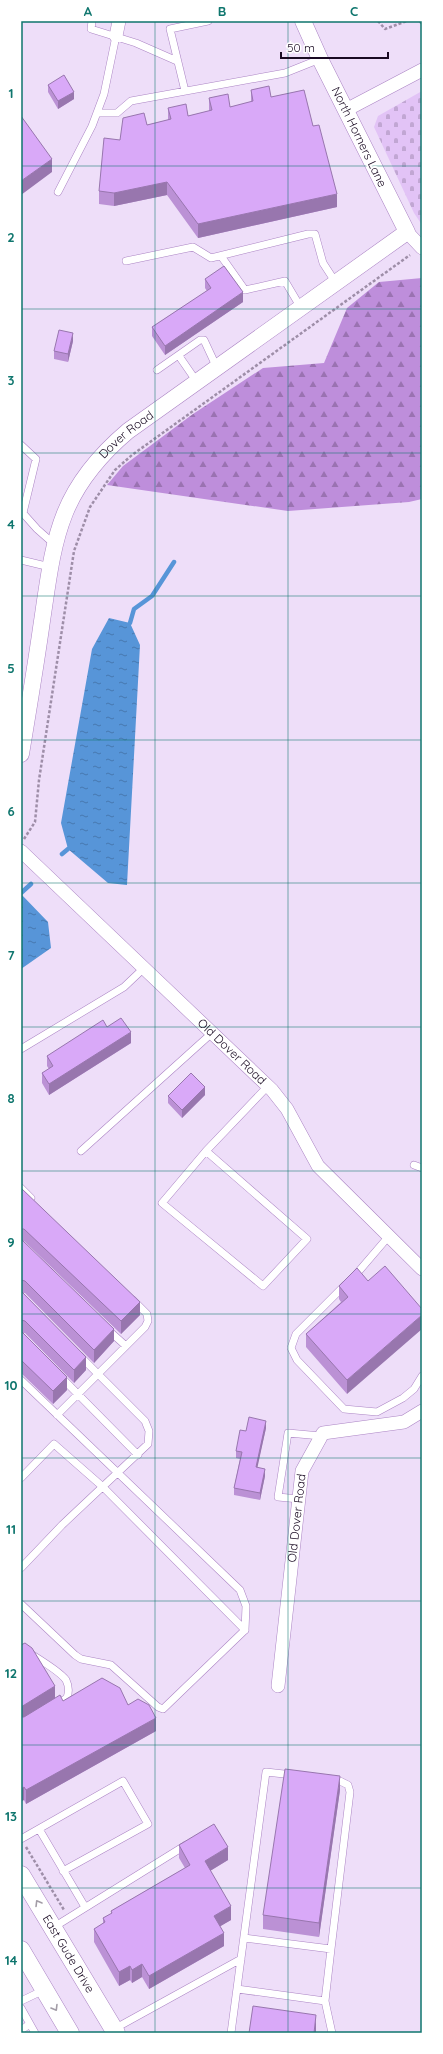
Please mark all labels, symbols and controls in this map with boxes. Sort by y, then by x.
text: A [84,3,93,19]
text: B [218,3,226,19]
text: C [350,3,358,19]
scale bar [281,34,388,60]
text: 50 m [287,40,315,55]
street label: North Horners Lane [329,84,390,190]
text: 1 [8,85,14,101]
text: 2 [7,229,15,245]
text: 3 [8,372,15,388]
street label: Dover Road [95,407,156,461]
text: 4 [7,516,15,532]
text: 5 [7,660,15,676]
text: 6 [7,803,15,819]
text: 7 [7,947,15,963]
street label: Old Dover Road [195,1015,270,1087]
text: 8 [7,1090,15,1106]
text: 9 [7,1234,15,1250]
text: 10 [4,1377,18,1393]
street label: Old Dover Road [284,1473,309,1563]
text: 11 [6,1521,16,1537]
text: 12 [5,1665,17,1681]
text: 13 [5,1808,17,1824]
one-way arrow [35,1900,43,1907]
street label: East Gude Drive [40,1912,98,1996]
text: 14 [5,1952,18,1968]
one-way arrow [51,2004,58,2011]

